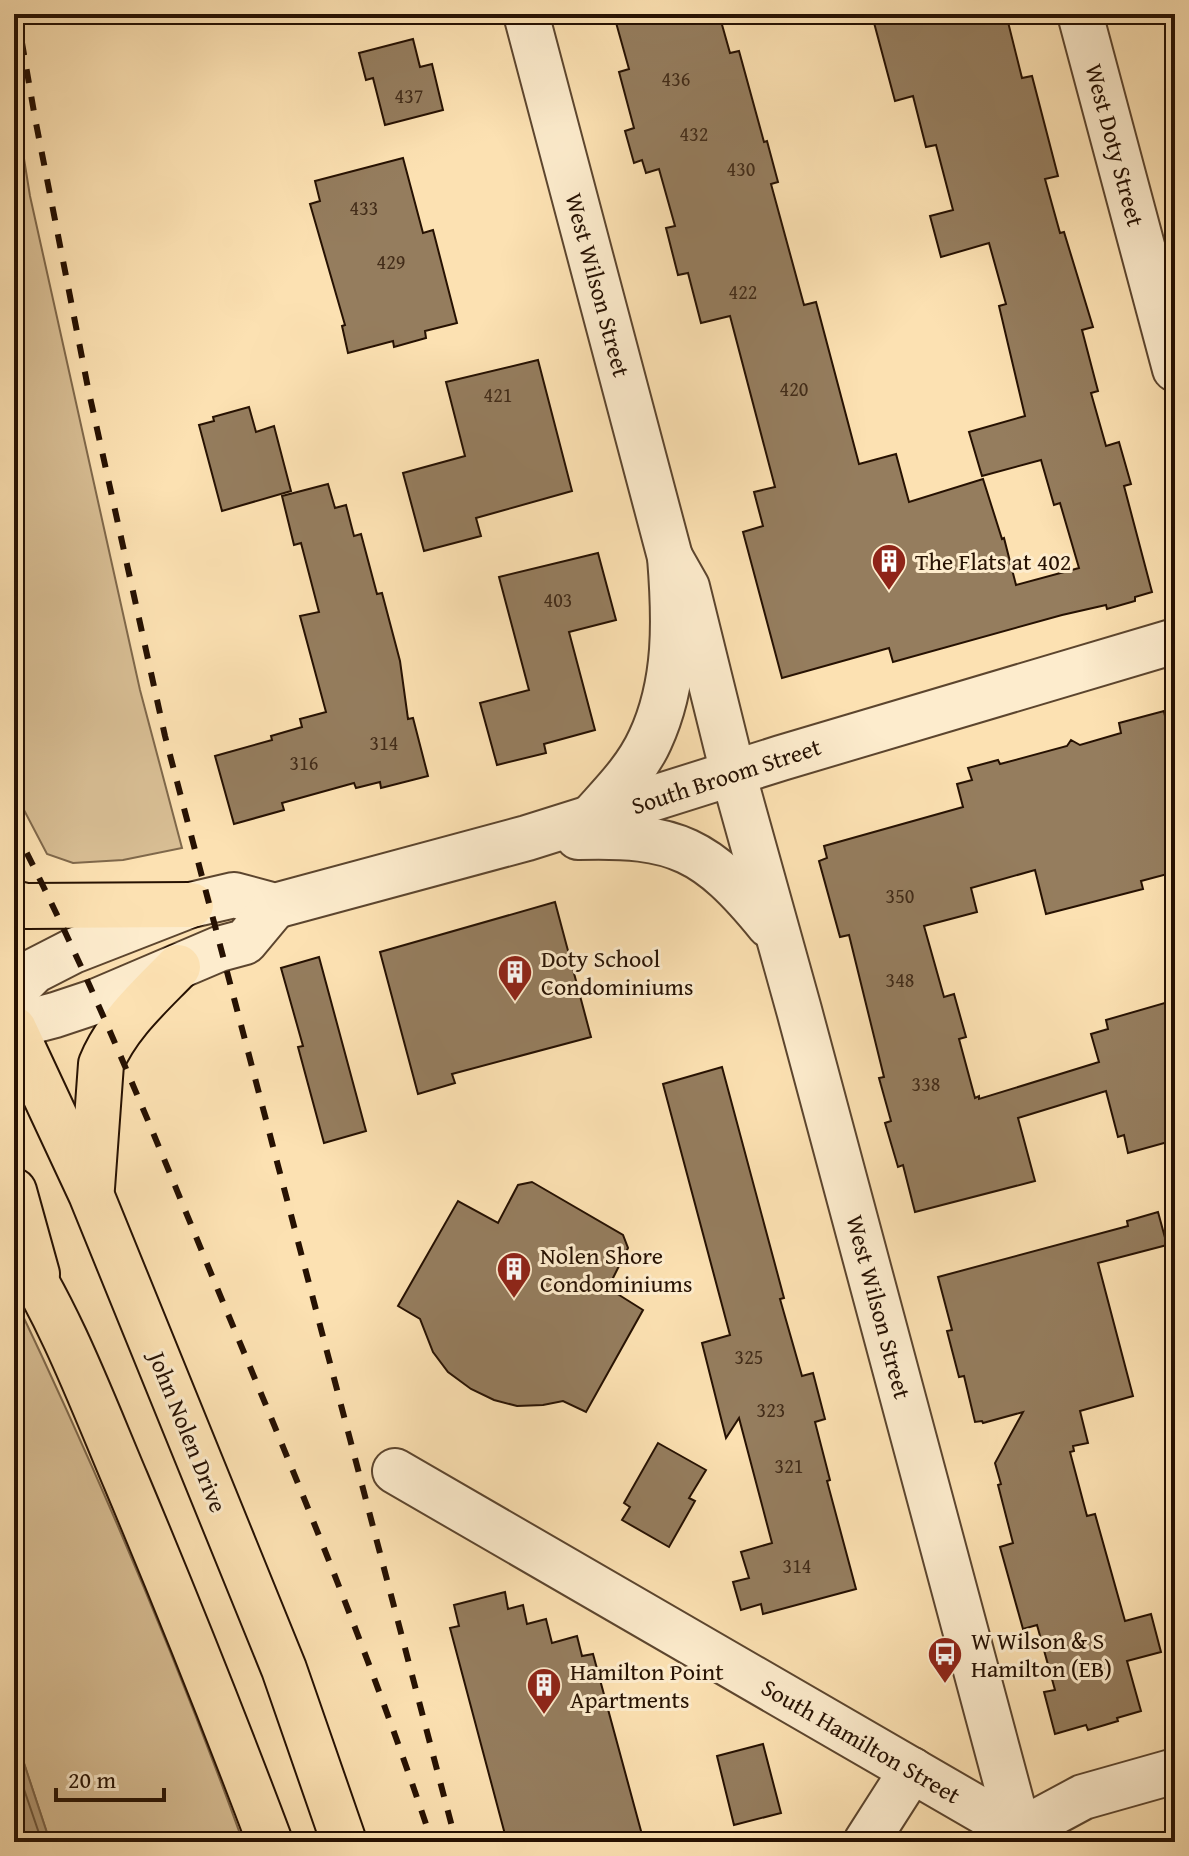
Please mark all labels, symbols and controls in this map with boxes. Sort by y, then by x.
street label: West Doty Street [1076,60,1154,231]
house number: 436 [662,64,690,93]
house number: 437 [395,81,423,110]
house number: 432 [680,119,708,148]
house number: 430 [727,154,755,183]
street label: West Wilson Street [557,189,640,381]
house number: 433 [350,193,378,222]
house number: 429 [377,247,405,276]
house number: 422 [729,277,757,306]
house number: 420 [780,374,808,403]
house number: 421 [484,380,512,409]
building icon: The Flats at 402 [870,542,908,592]
place label: The Flats at 402 [915,544,1071,579]
house number: 403 [544,585,572,614]
house number: 314 [370,728,398,757]
street label: South Broom Street [627,729,826,823]
house number: 316 [290,748,318,777]
house number: 350 [886,881,914,910]
place label: Doty School Condominiums [541,941,694,1004]
building icon: Doty School Condominiums [496,953,534,1003]
house number: 348 [886,965,914,994]
house number: 338 [912,1069,940,1098]
street label: West Wilson Street [838,1211,921,1403]
place label: Nolen Shore Condominiums [540,1238,693,1301]
building icon: Nolen Shore Condominiums [495,1250,533,1300]
house number: 325 [735,1342,763,1371]
street label: John Nolen Drive [139,1344,236,1518]
house number: 323 [757,1395,785,1424]
house number: 321 [775,1451,803,1480]
house number: 314 [783,1551,811,1580]
place label: W Wilson & S Hamilton (EB) [971,1623,1112,1686]
bus stop icon: W Wilson & S Hamilton (EB) [926,1635,964,1685]
place label: Hamilton Point Apartments [570,1654,724,1717]
building icon: Hamilton Point Apartments [525,1666,563,1716]
street label: South Hamilton Street [755,1670,968,1813]
scale bar [56,1752,164,1802]
text: 20 m [68,1762,116,1797]

